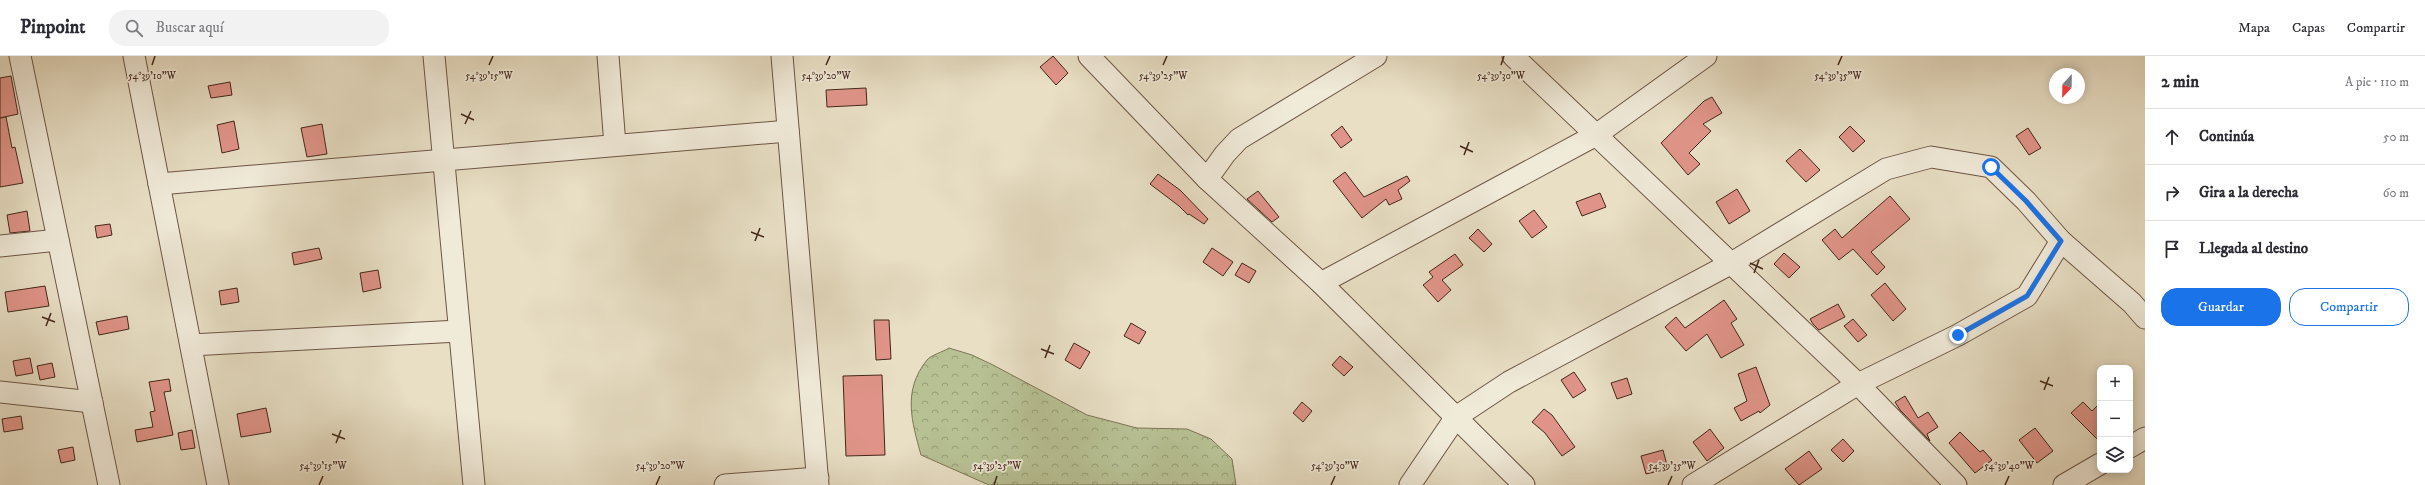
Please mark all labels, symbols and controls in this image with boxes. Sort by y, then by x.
search box [109,10,389,46]
text: Pinpoint [20,16,85,39]
icon: search [123,17,145,39]
text: Buscar aquí [155,18,224,37]
text: Mapa [2238,19,2270,37]
text: Capas [2292,19,2325,37]
text: Compartir [2347,19,2405,37]
north arrow [2049,68,2085,104]
text: 54°39'10"W [128,70,177,82]
text: 54°39'15"W [465,70,514,82]
text: 54°39'20"W [801,70,851,82]
text: 54°39'25"W [1139,70,1188,82]
text: 54°39'30"W [1477,70,1526,82]
text: 54°39'35"W [1814,70,1863,82]
text: 2 min [2161,71,2199,93]
text: A pie · 110 m [2345,74,2409,90]
icon: ahead [2161,126,2183,148]
text: Continúa [2199,127,2254,146]
text: 50 m [2383,129,2409,145]
route start [1982,158,2000,176]
icon: right [2161,182,2183,204]
text: Gira a la derecha [2199,183,2298,202]
text: 60 m [2383,185,2409,201]
icon: arrive [2161,238,2183,260]
text: Llegada al destino [2199,239,2308,258]
button: Guardar [2161,288,2281,326]
button: Compartir [2289,288,2409,326]
route end [1949,326,1967,344]
map controls [2097,365,2133,473]
button: + [2097,365,2133,401]
button: − [2097,401,2133,437]
button: layers [2097,437,2133,473]
text: 54°39'15"W [299,460,348,472]
text: 54°39'20"W [635,460,685,472]
text: 54°39'25"W [973,460,1022,472]
text: 54°39'30"W [1311,460,1360,472]
text: 54°39'35"W [1648,460,1697,472]
text: 54°39'40"W [1984,460,2035,472]

